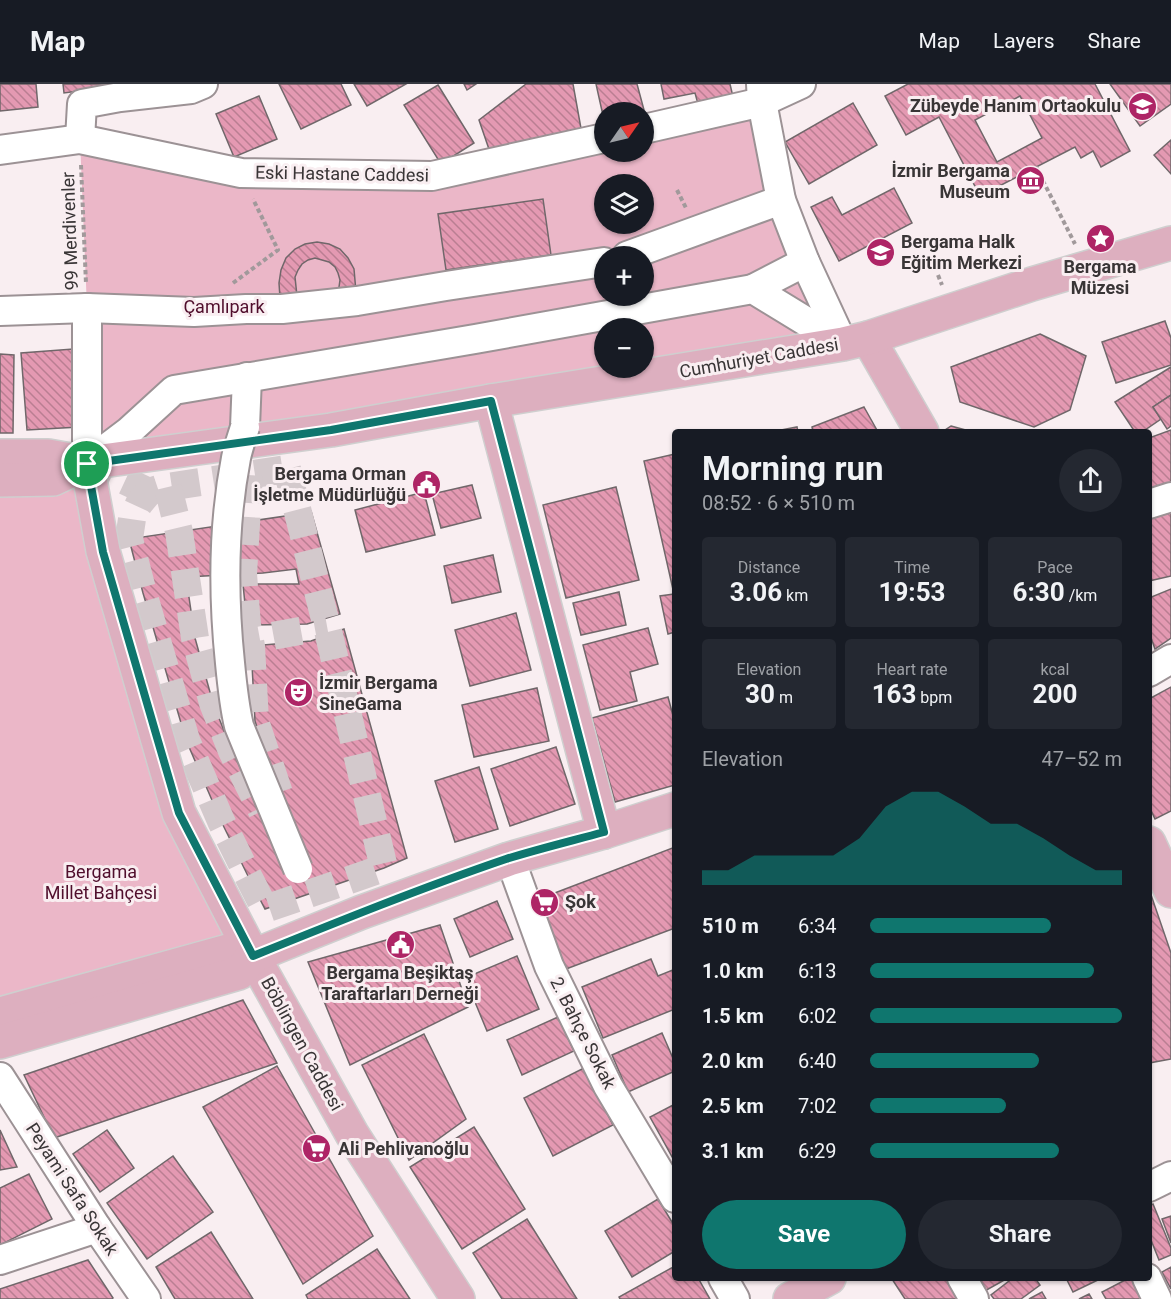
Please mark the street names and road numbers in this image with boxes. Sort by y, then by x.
street label: Eski Hastane Caddesi [255,161,429,186]
street label: 99 Merdivenler [57,171,82,291]
street label: Cumhuriyet Caddesi [678,333,840,382]
street label: Böblingen Caddesi [257,973,348,1114]
street label: 2. Bahçe Sokak [546,973,621,1093]
street label: Peyami Safa Sokak [22,1119,123,1260]

